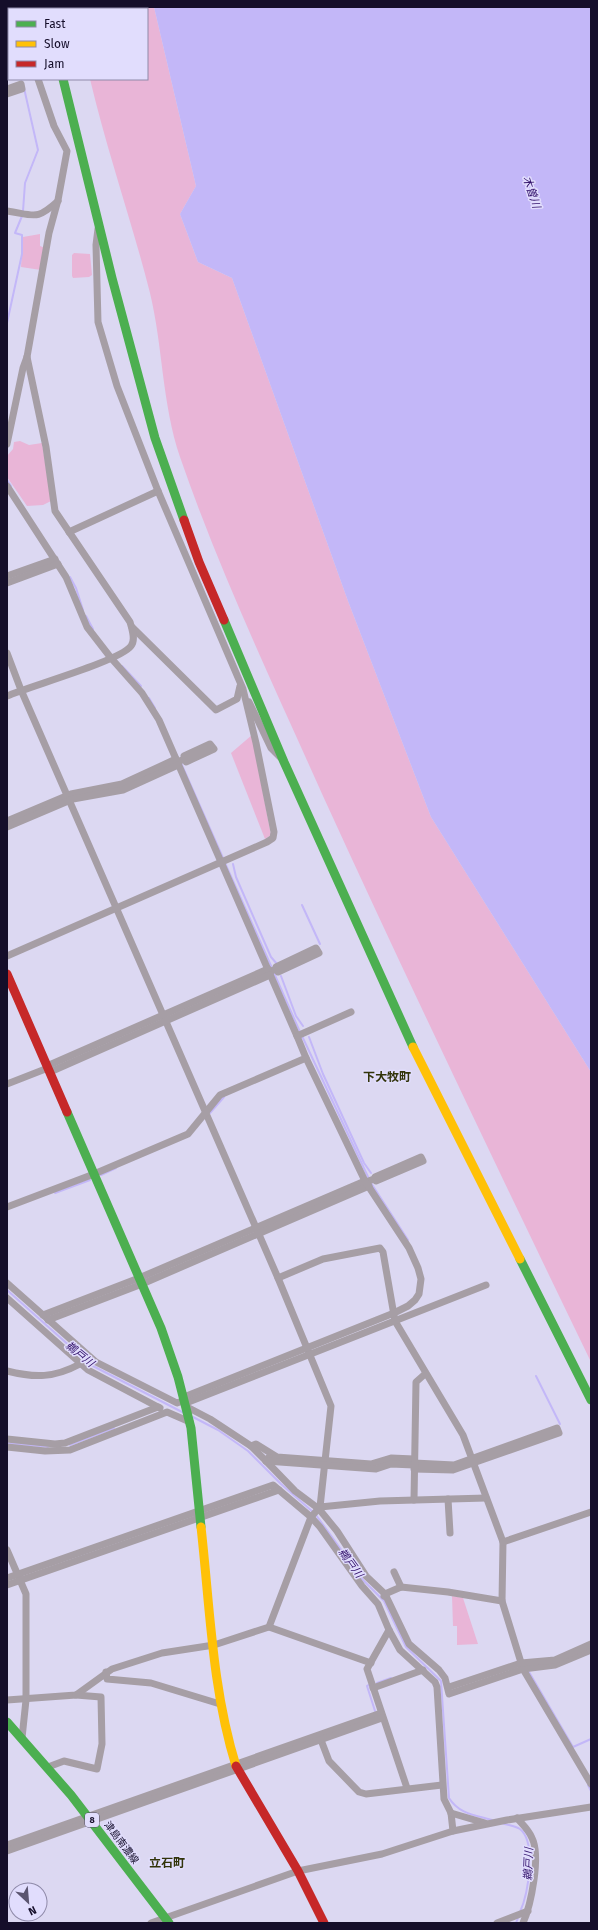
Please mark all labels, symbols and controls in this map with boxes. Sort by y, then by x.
legend [8,8,148,80]
text: Fast [44,17,66,31]
text: Slow [44,37,70,51]
text: Jam [44,57,64,71]
water label: 木曽川 [520,174,543,211]
district label: 下大牧町 [363,1070,411,1084]
water label: 鵜戸川 [63,1339,97,1370]
water label: 鵜戸川 [336,1546,366,1581]
road number: 8 [85,1813,99,1827]
street label: 津島南濃線 [101,1819,141,1866]
water label: 鵜戸川 [521,1846,536,1881]
district label: 立石町 [149,1856,185,1870]
north arrow [8,1882,48,1922]
text: N [26,1903,38,1918]

